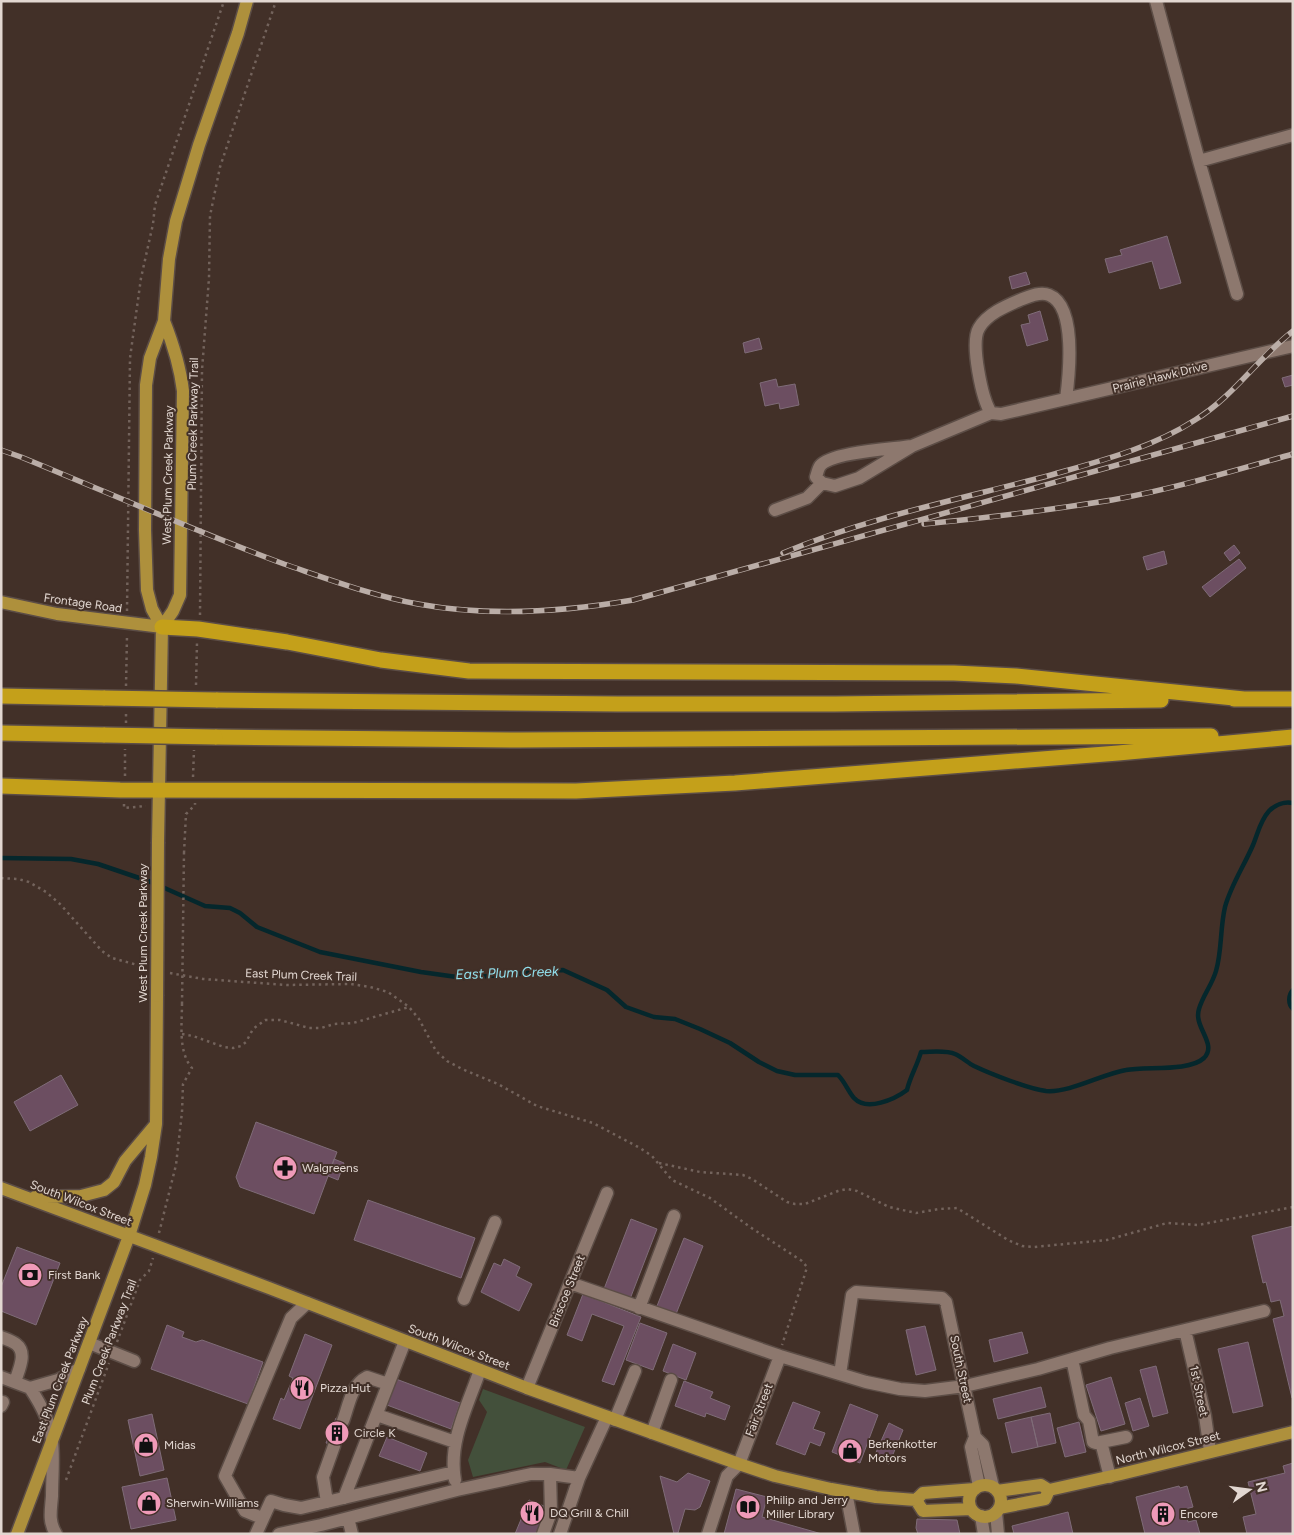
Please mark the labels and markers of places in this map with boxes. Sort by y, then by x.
pharmacy icon: Walgreens [272,1155,298,1181]
place label: Walgreens [302,1161,359,1175]
bank icon: First Bank [17,1262,43,1288]
place label: First Bank [48,1268,101,1282]
restaurant icon: Pizza Hut [289,1375,315,1401]
place label: Pizza Hut [320,1381,371,1395]
building icon: Circle K [324,1420,350,1446]
place label: Circle K [354,1426,396,1440]
shop icon: Midas [133,1432,159,1458]
place label: Berkenkotter Motors [868,1437,937,1465]
place label: Midas [164,1438,196,1452]
shop icon: Berkenkotter Motors [837,1438,863,1464]
shop icon: Sherwin-Williams [136,1490,162,1516]
place label: Philip and Jerry Miller Library [766,1493,849,1521]
library icon: Philip and Jerry Miller Library [735,1494,761,1520]
place label: Sherwin-Williams [166,1496,259,1510]
restaurant icon: DQ Grill & Chill [519,1500,545,1526]
building icon: Encore [1150,1501,1176,1527]
place label: DQ Grill & Chill [550,1506,629,1520]
place label: Encore [1180,1507,1218,1521]

